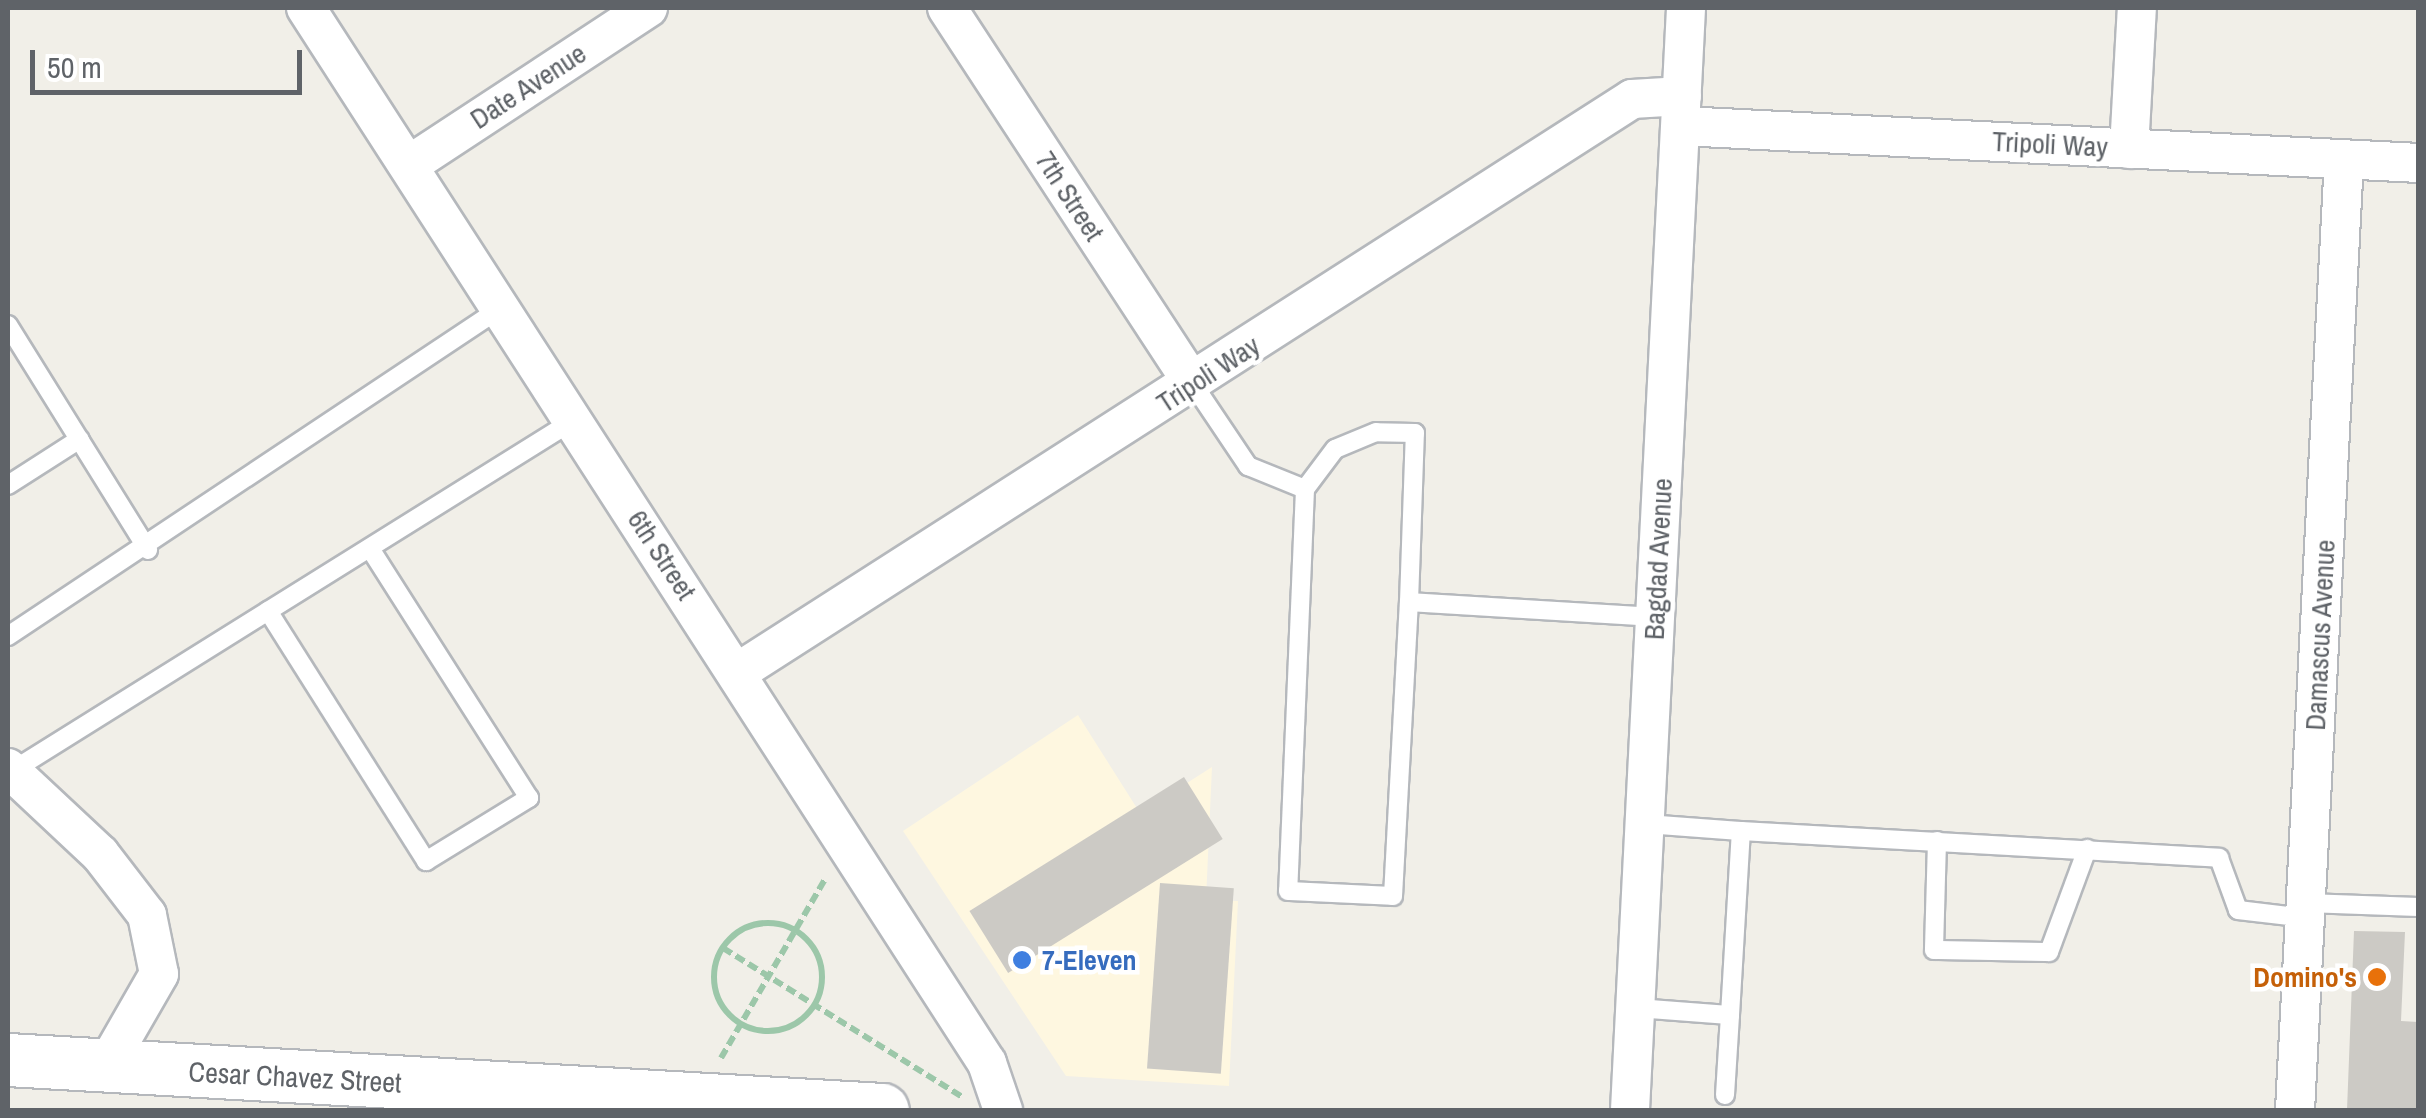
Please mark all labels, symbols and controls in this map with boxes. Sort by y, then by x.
scale bar [35,30,308,92]
street label: Date Avenue [463,36,593,136]
text: 50 m [47,47,102,87]
street label: Tripoli Way [1991,124,2109,164]
street label: 7th Street [1029,145,1111,247]
street label: Tripoli Way [1150,328,1266,420]
street label: Bagdad Avenue [1637,477,1679,641]
street label: 6th Street [621,504,703,606]
street label: Damascus Avenue [2298,538,2342,732]
place label: 7-Eleven [1042,943,1136,977]
marker: 7-Eleven [1011,949,1033,971]
place label: Domino's [2253,960,2357,994]
marker: Domino's [2366,966,2388,988]
street label: Cesar Chavez Street [188,1055,402,1099]

